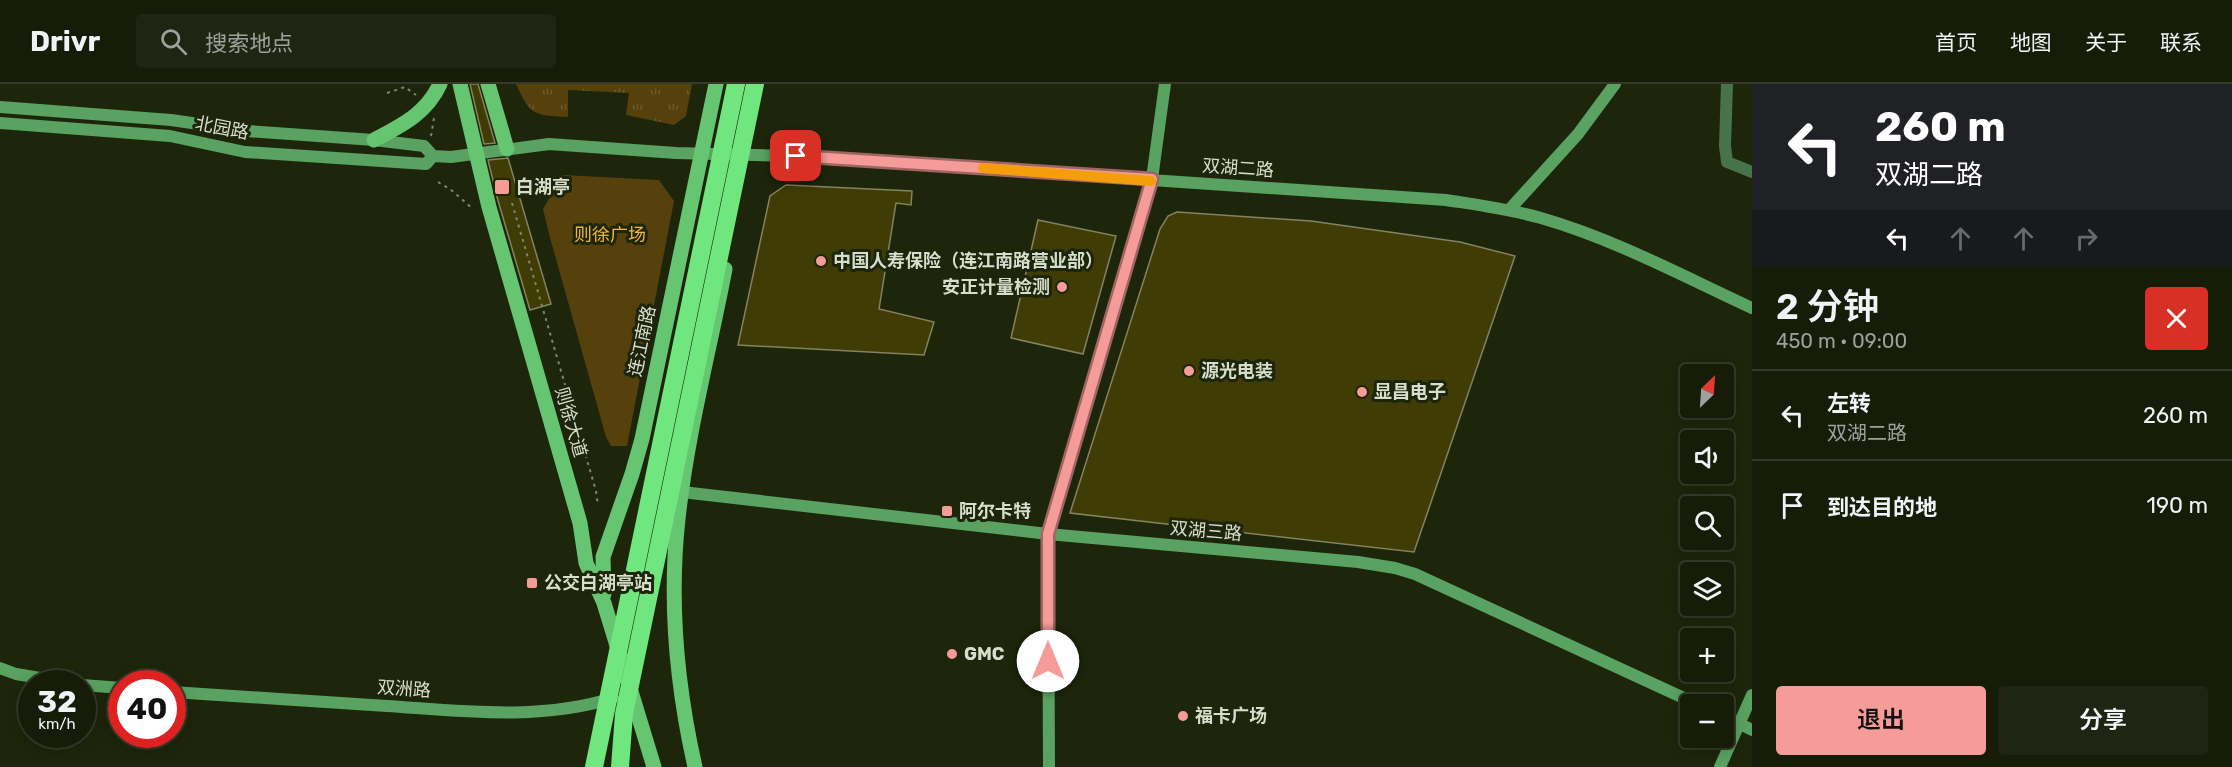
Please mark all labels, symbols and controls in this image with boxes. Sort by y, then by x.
search box [136,14,556,68]
text: Drivr [30,25,100,58]
icon: search [157,25,190,58]
text: 搜索地点 [205,30,293,57]
text: 首页 [1935,30,1977,55]
text: 地图 [2010,30,2052,55]
text: 关于 [2085,30,2127,55]
text: 联系 [2160,30,2202,55]
text: 260 m [1875,102,2006,152]
icon: left [1776,108,1854,186]
street label: 北园路 [193,112,251,144]
pin [770,130,821,181]
icon: arrive [779,139,812,172]
street label: 双湖二路 [1201,155,1275,181]
text: 双湖二路 [1875,159,1983,191]
place label: 白湖亭 [516,176,570,198]
marker: 白湖亭 [493,178,511,196]
icon: left [1881,222,1914,255]
icon: ahead [1944,222,1977,255]
icon: ahead [2007,222,2040,255]
icon: right [2070,222,2103,255]
park label: 则徐广场 [574,224,646,246]
place label: 中国人寿保险（连江南路营业部） [833,250,1103,272]
marker: 中国人寿保险（连江南路营业部） [814,254,828,268]
place label: 安正计量检测 [942,276,1050,298]
marker: 安正计量检测 [1055,280,1069,294]
text: 2 分钟 [1776,285,1879,328]
button: close [2145,287,2208,350]
street label: 连江南路 [624,303,660,379]
text: 450 m · 09:00 [1776,329,1907,353]
place label: 源光电装 [1201,360,1273,382]
marker: 源光电装 [1182,364,1196,378]
north arrow [1680,364,1734,418]
map controls [1680,364,1734,748]
place label: 显昌电子 [1374,381,1446,403]
street label: 则徐大道 [551,384,591,460]
marker: 显昌电子 [1355,385,1369,399]
text: 左转 [1827,390,1871,417]
icon: left [1776,399,1809,432]
text: 260 m [2143,402,2208,429]
text: 双湖二路 [1827,421,1907,445]
button: sound [1680,430,1734,484]
icon: arrive [1776,489,1809,522]
text: 190 m [2147,492,2208,519]
text: 到达目的地 [1827,494,1937,521]
button: search [1680,496,1734,550]
place label: 阿尔卡特 [959,500,1031,522]
marker: 阿尔卡特 [940,504,954,518]
street label: 双湖三路 [1169,517,1243,545]
button: layers [1680,562,1734,616]
place label: 公交白湖亭站 [544,572,652,594]
marker: 公交白湖亭站 [525,576,539,590]
button: + [1680,628,1734,682]
position arrow [1016,629,1080,693]
place label: GMC [964,643,1005,665]
marker: GMC [945,647,959,661]
speed limit sign: 40 [108,670,186,748]
street label: 双洲路 [376,676,432,702]
text: 32 [37,684,77,720]
button: 退出 [1776,686,1986,755]
button: 分享 [1998,686,2208,755]
button: − [1680,694,1734,748]
place label: 福卡广场 [1195,705,1267,727]
marker: 福卡广场 [1176,709,1190,723]
text: km/h [38,715,76,733]

